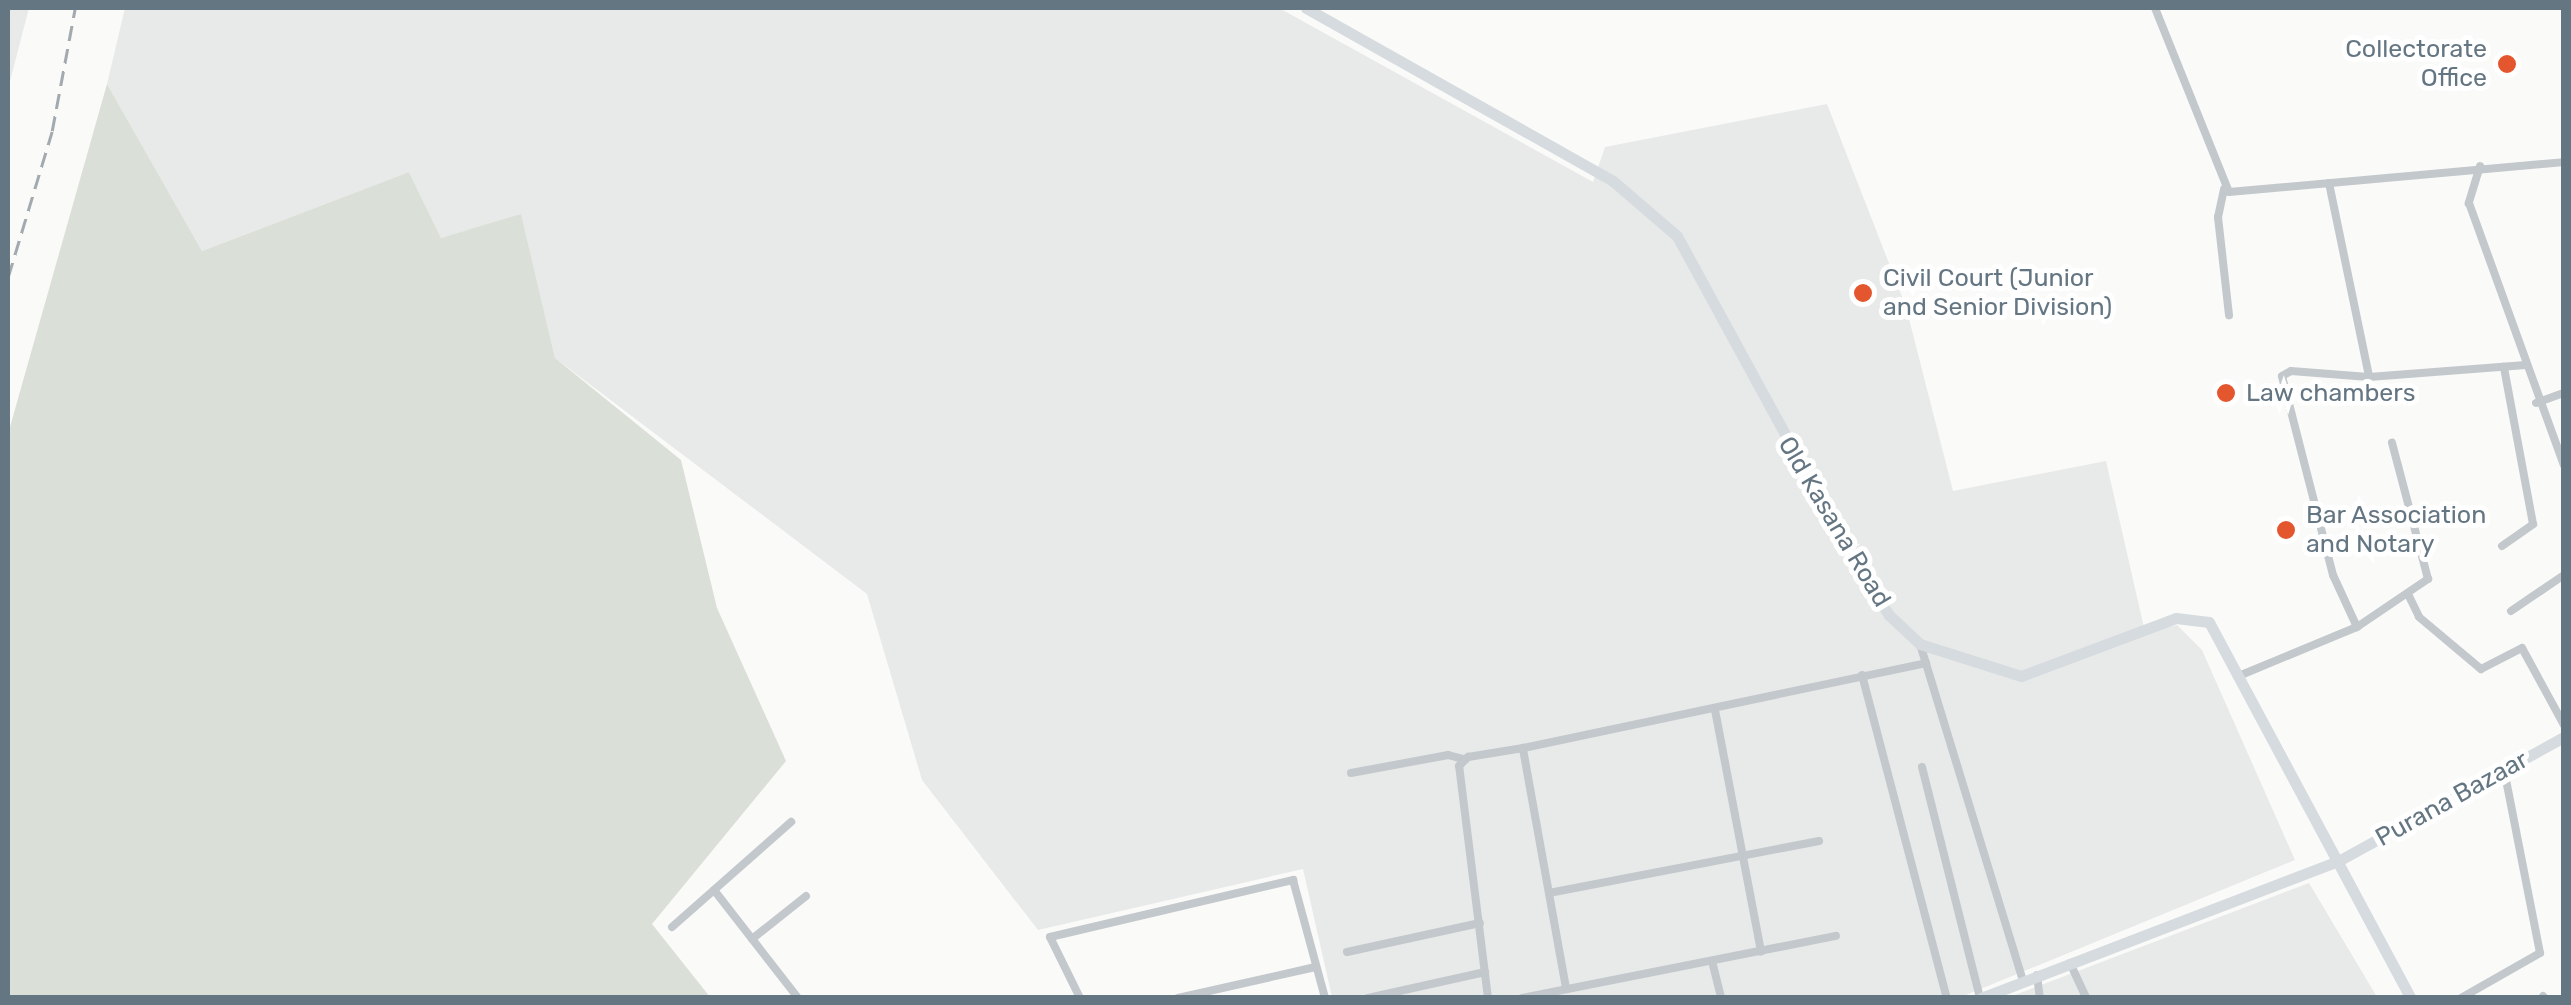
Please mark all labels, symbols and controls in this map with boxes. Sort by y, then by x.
place label: Collectorate Office [2345,35,2487,94]
marker: Collectorate Office [2496,53,2518,75]
place label: Civil Court (Junior and Senior Division) [1883,264,2113,323]
marker: Civil Court (Junior and Senior Division) [1852,282,1874,304]
place label: Law chambers [2246,378,2416,408]
marker: Law chambers [2215,382,2237,404]
street label: Old Kasana Road [1771,431,1897,613]
place label: Bar Association and Notary [2306,501,2488,560]
marker: Bar Association and Notary [2275,519,2297,541]
street label: Purana Bazaar [2371,745,2533,853]

